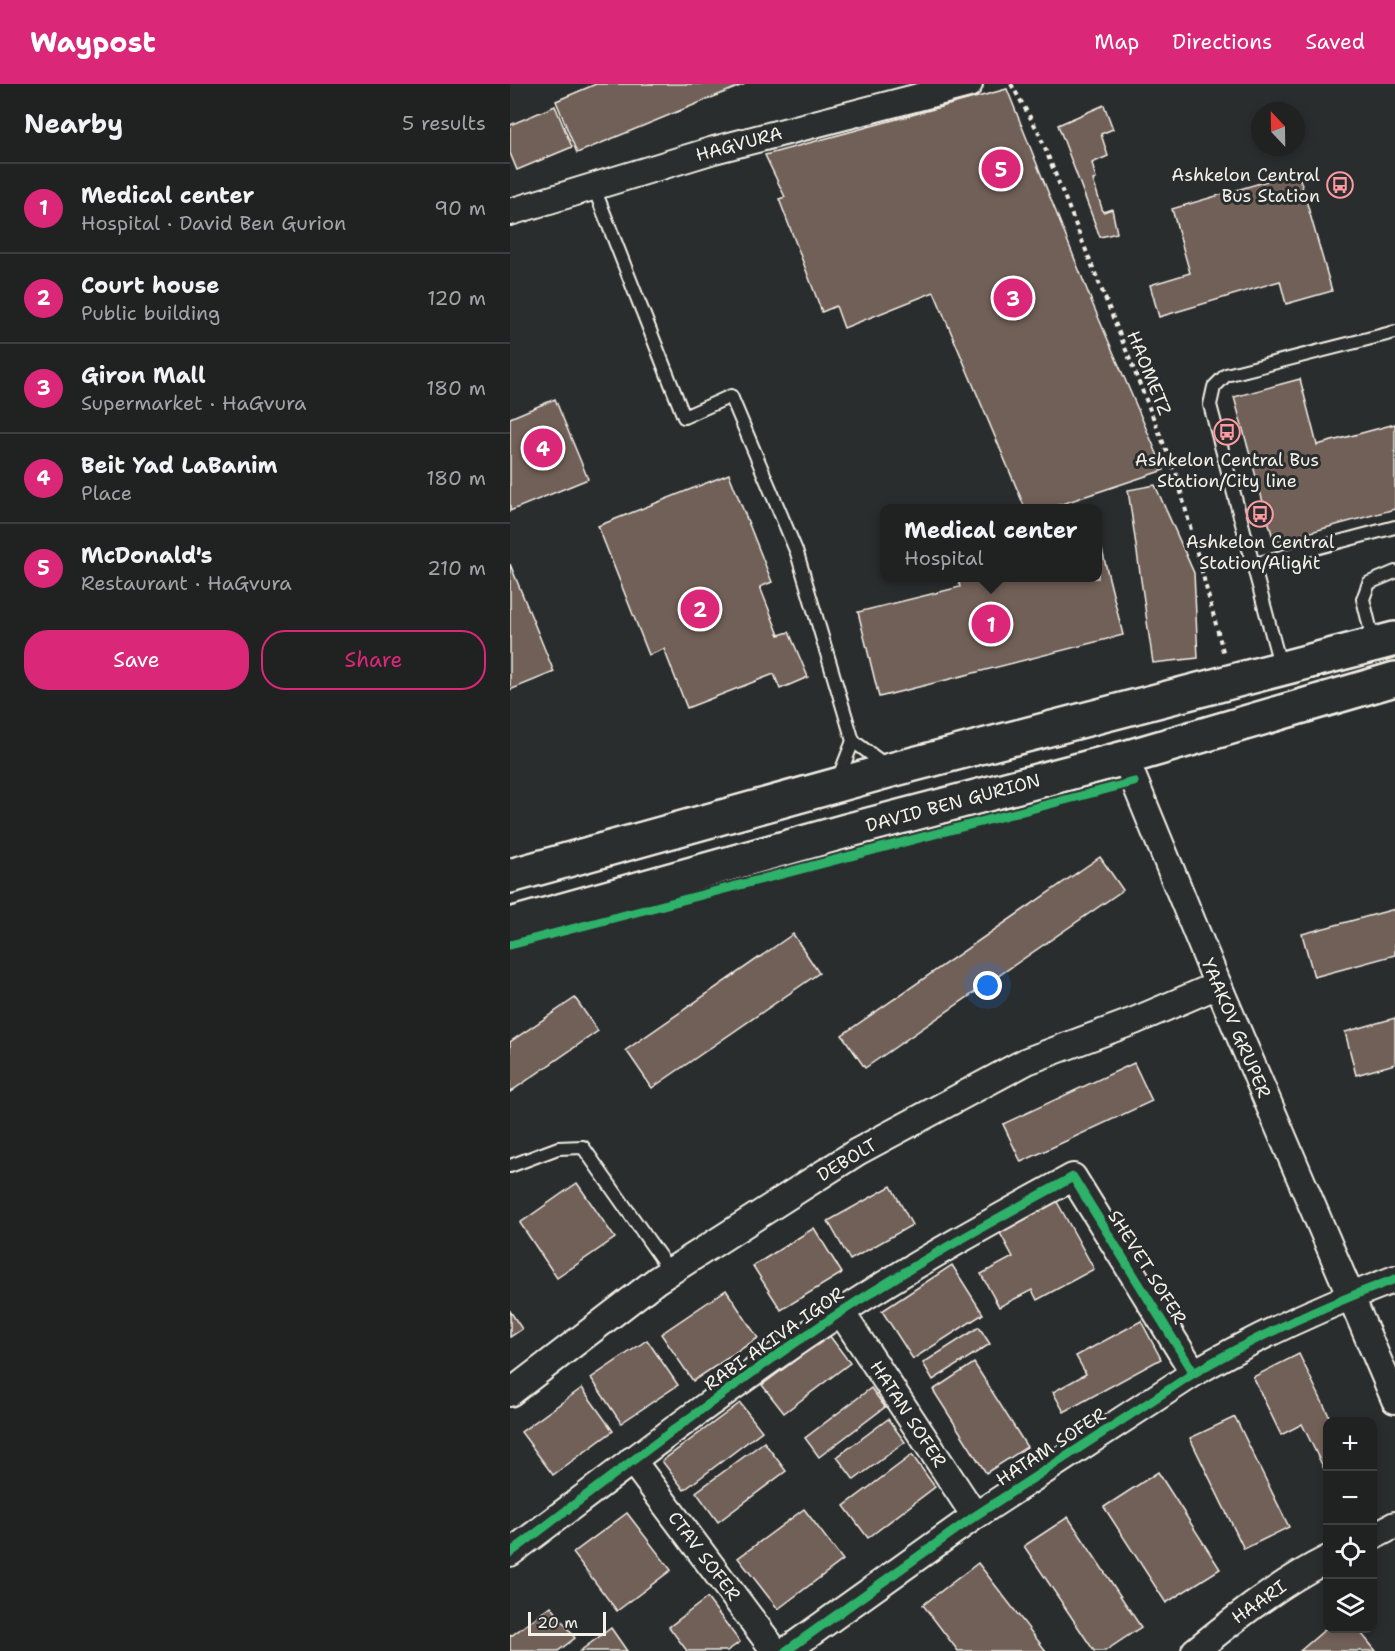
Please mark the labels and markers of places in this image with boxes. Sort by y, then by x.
pin: 5 [982,146,1020,191]
place label: Ashkelon Central Bus Station [1171,163,1321,208]
bus stop icon: Ashkelon Central Bus Station [1325,170,1355,200]
pin: 3 [994,276,1032,320]
bus stop icon: Ashkelon Central Bus Station/City line [1212,417,1242,447]
pin: 4 [524,426,562,470]
place label: Ashkelon Central Bus Station/City line [1135,448,1319,493]
bus stop icon: Ashkelon Central Station/Alight [1245,499,1275,529]
place label: Ashkelon Central Station/Alight [1186,530,1335,575]
pin: 2 [680,586,720,632]
pin: 1 [972,602,1010,646]

